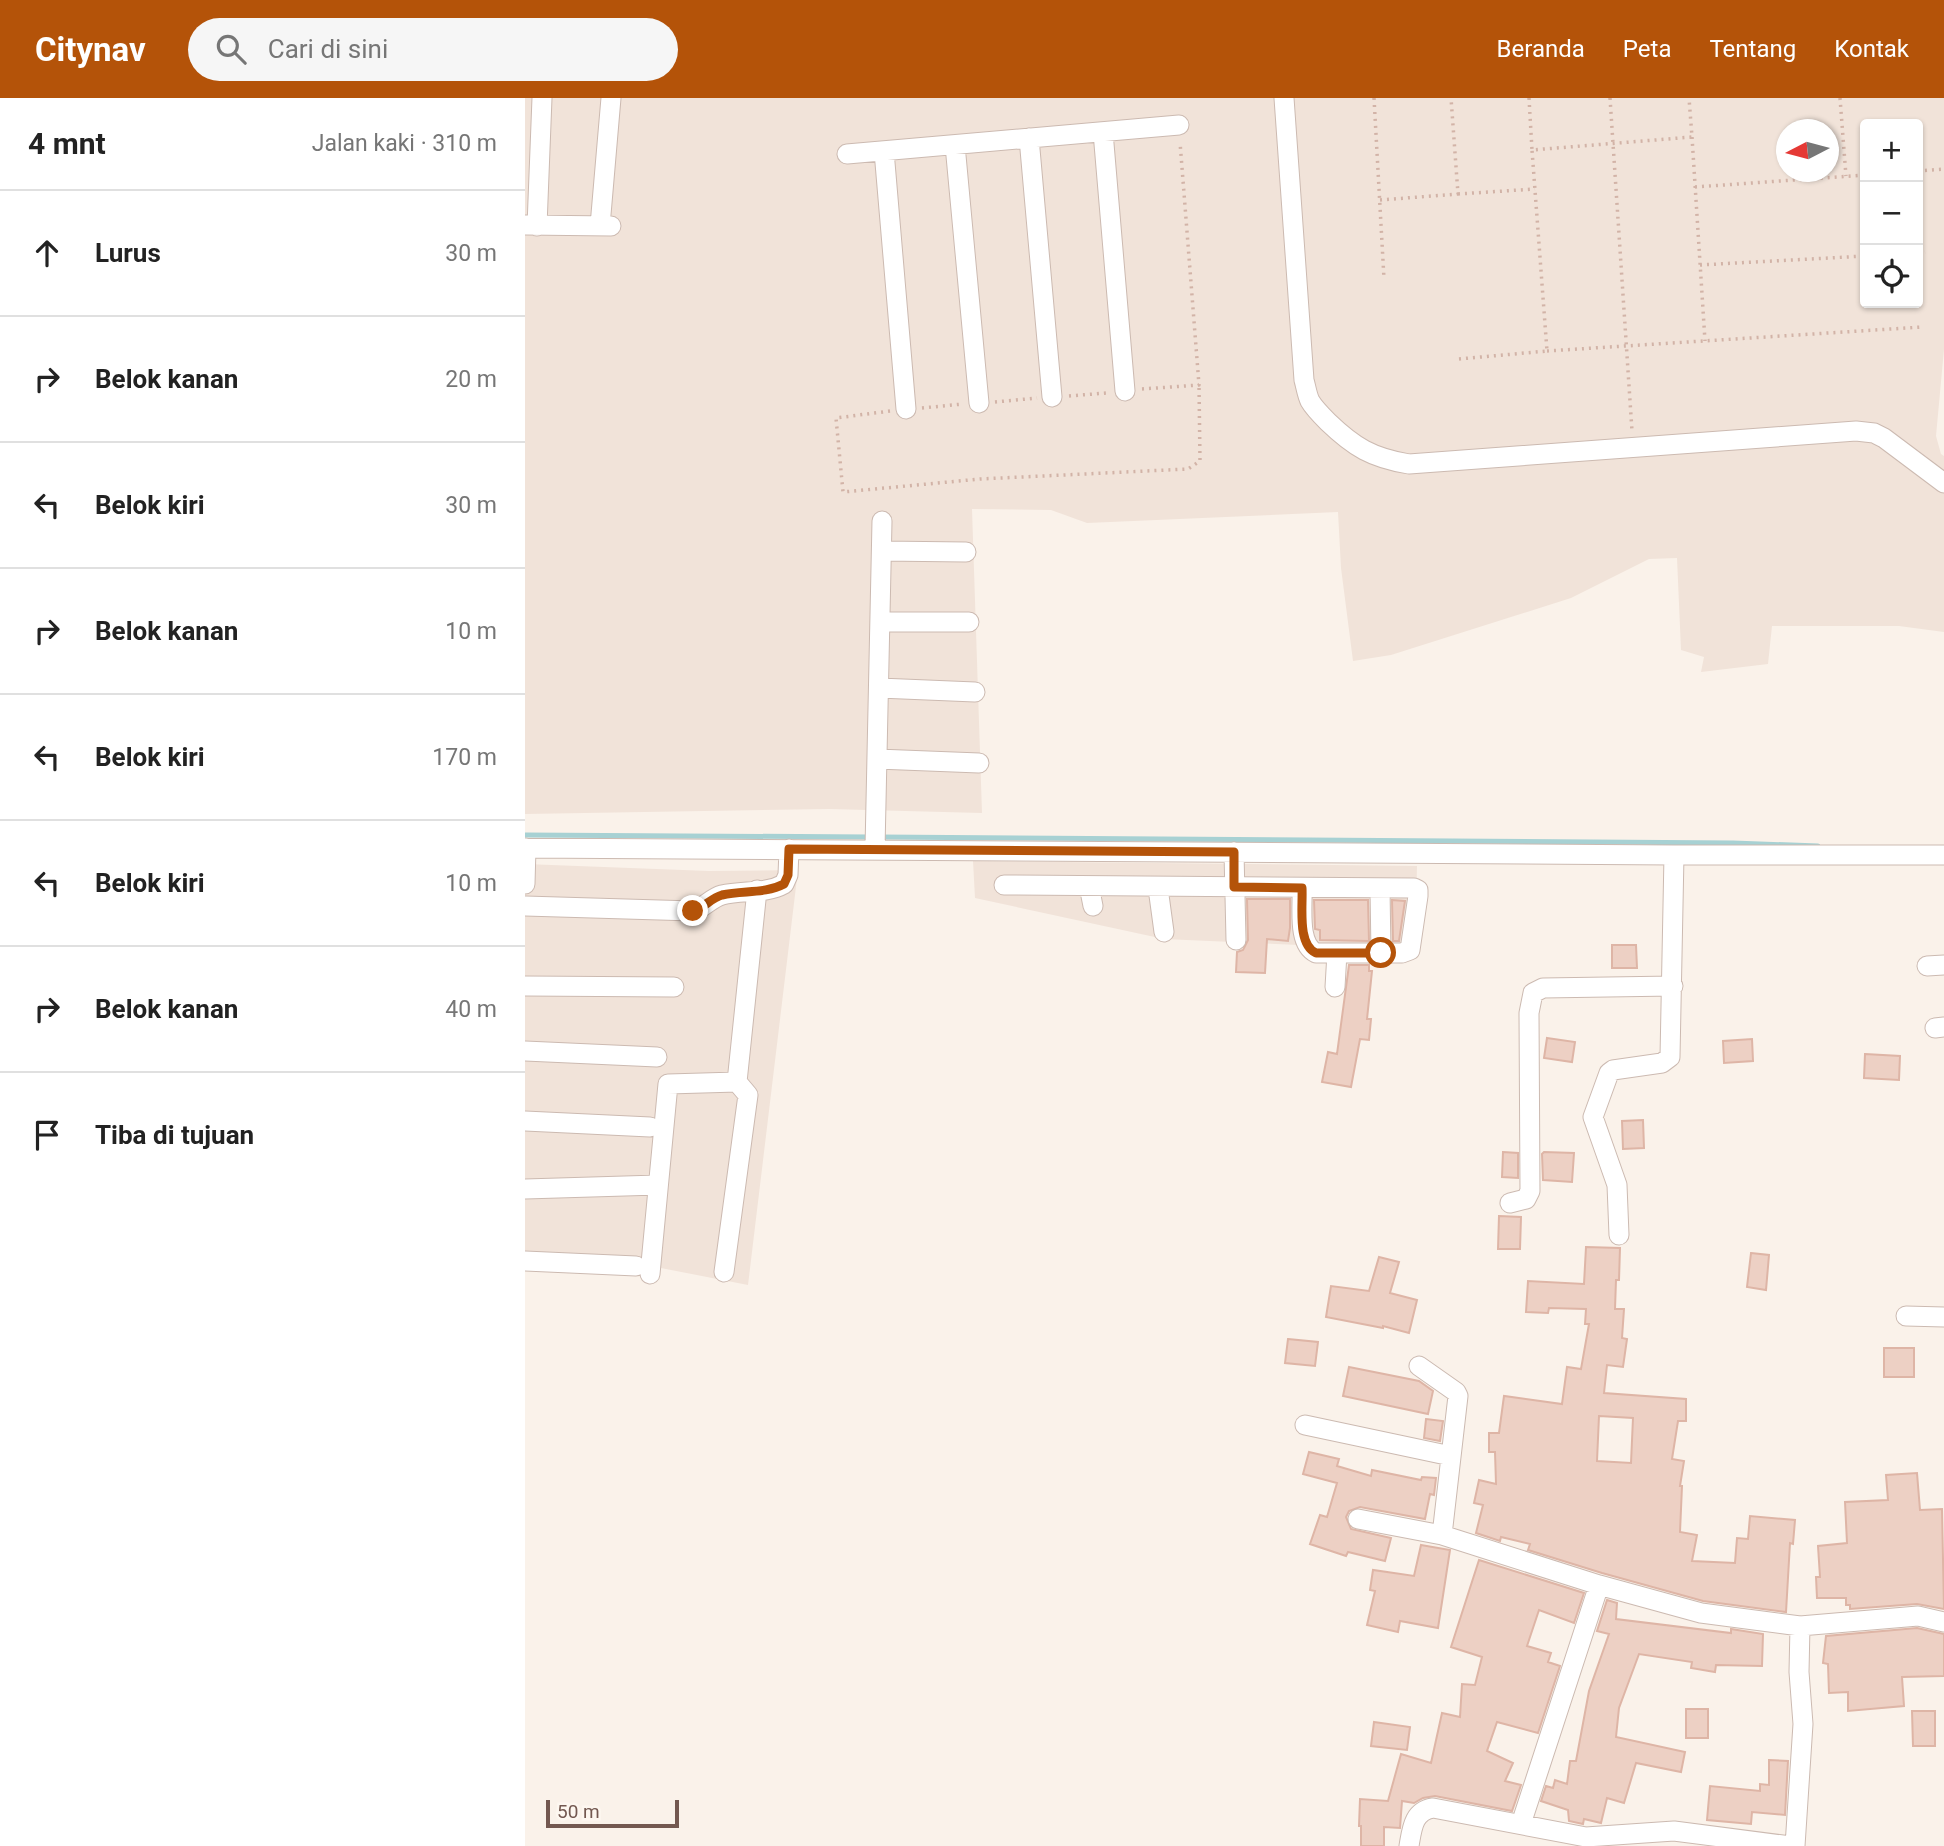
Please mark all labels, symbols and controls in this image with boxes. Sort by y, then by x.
search box [188,18,678,81]
text: Citynav [35,30,146,69]
icon: search [212,30,250,68]
text: Cari di sini [268,34,388,64]
text: Beranda [1497,35,1585,63]
text: Peta [1623,35,1671,63]
text: Tentang [1709,35,1796,63]
text: Kontak [1834,35,1909,63]
north arrow [1776,119,1839,182]
map controls [1860,119,1923,308]
button: + [1860,119,1923,182]
text: 4 mnt [28,126,106,161]
text: Jalan kaki · 310 m [312,130,497,157]
button: − [1860,182,1923,245]
icon: ahead [28,234,66,272]
text: Lurus [95,238,161,268]
text: 30 m [445,240,497,267]
button: locate [1860,245,1923,308]
icon: right [28,360,66,398]
text: Belok kanan [95,364,238,394]
text: 20 m [445,366,497,393]
icon: left [28,486,66,524]
text: Belok kiri [95,490,205,520]
text: 30 m [445,492,497,519]
icon: right [28,612,66,650]
text: Belok kanan [95,616,238,646]
text: 10 m [445,618,497,645]
icon: left [28,738,66,776]
text: Belok kiri [95,742,205,772]
text: 170 m [432,744,497,771]
icon: left [28,864,66,902]
text: Belok kiri [95,868,205,898]
text: 10 m [445,870,497,897]
route end [677,895,708,926]
route start [1365,937,1396,968]
icon: right [28,990,66,1028]
text: Belok kanan [95,994,238,1024]
text: 40 m [445,996,497,1023]
icon: arrive [28,1116,66,1154]
text: Tiba di tujuan [95,1120,254,1150]
scale bar [546,1797,679,1829]
text: 50 m [557,1800,600,1823]

